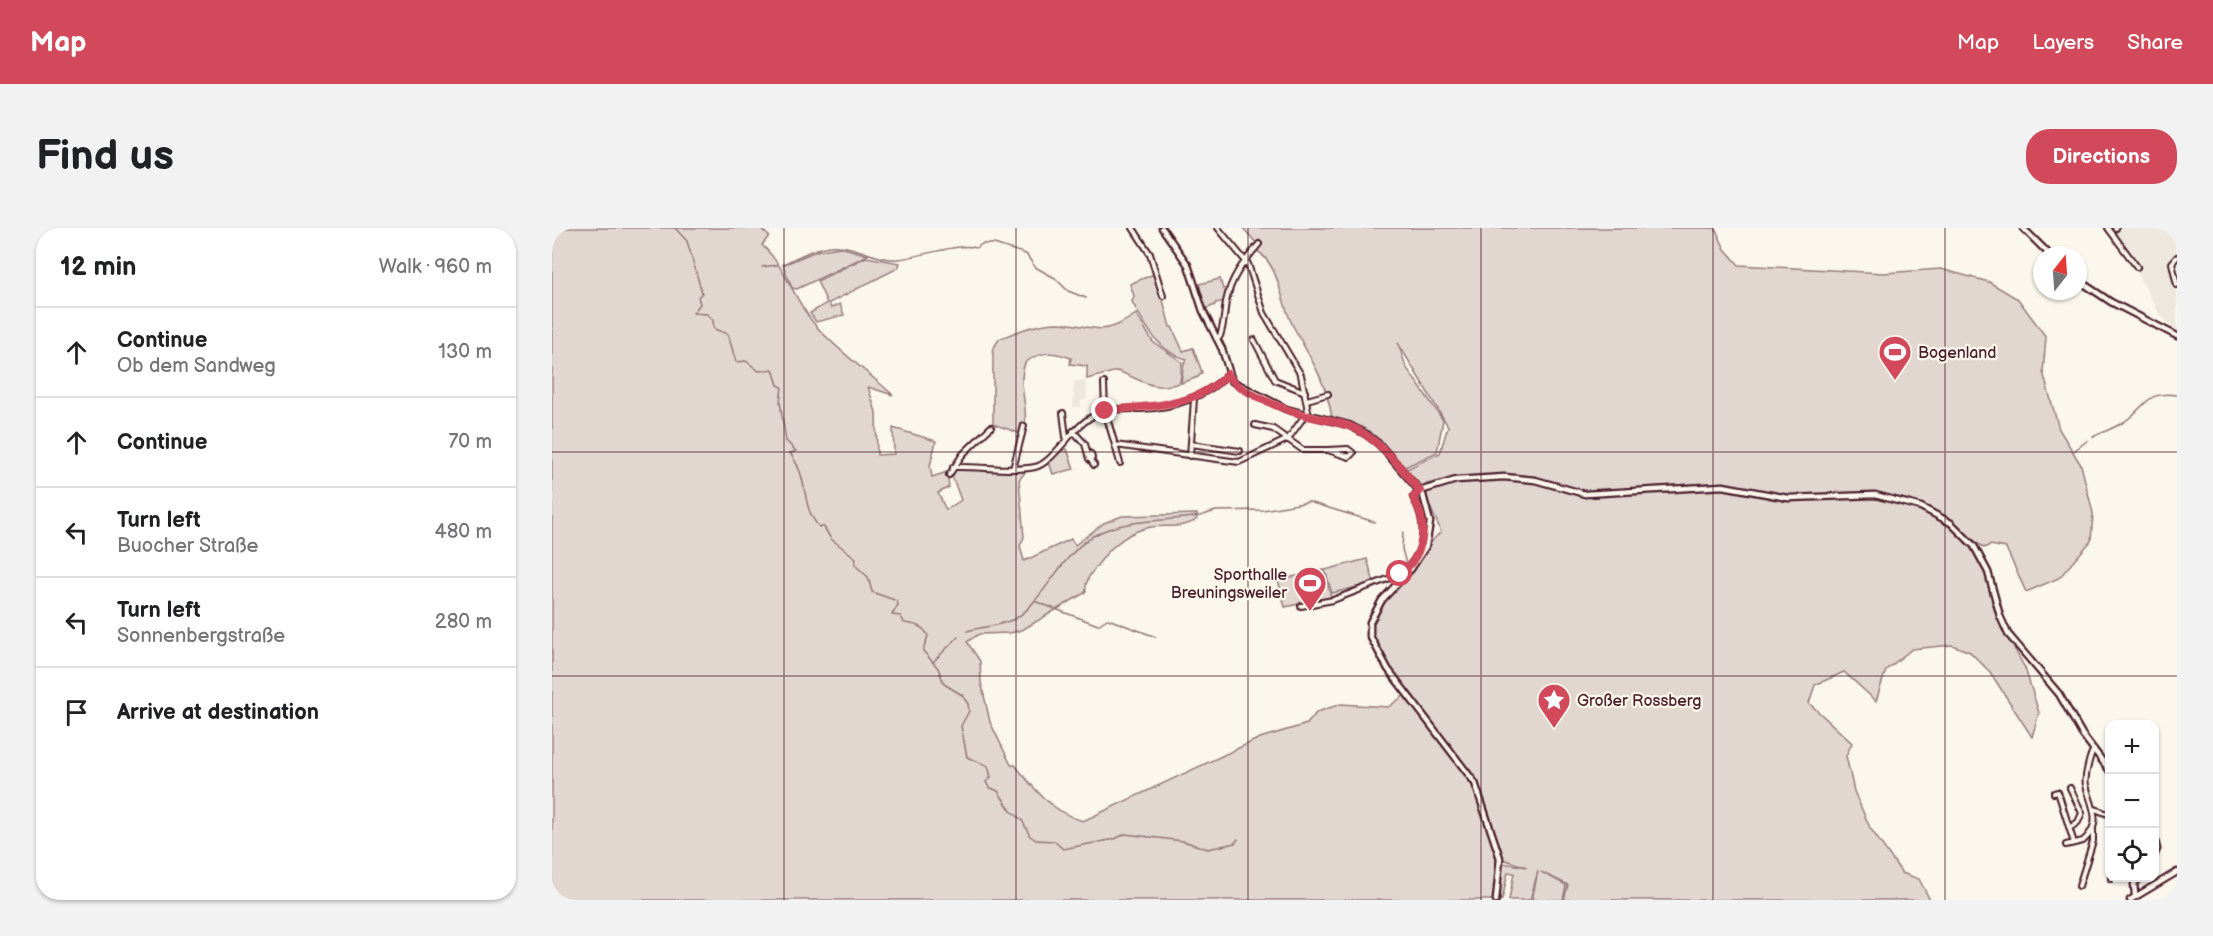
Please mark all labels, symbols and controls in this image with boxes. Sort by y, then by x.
text: Map [30,26,86,59]
text: Map [1957,30,1999,55]
text: Layers [2032,30,2094,55]
text: Share [2127,30,2183,55]
button: Directions [2026,129,2177,184]
text: Find us [36,131,174,182]
north arrow [2033,246,2087,300]
text: 12 min [60,252,137,283]
text: Walk · 960 m [379,255,492,279]
text: Continue [117,327,207,354]
sports icon: Bogenland [1877,334,1913,381]
icon: ahead [60,336,93,369]
text: 130 m [438,340,492,364]
place label: Bogenland [1918,344,1997,363]
text: Ob dem Sandweg [117,354,276,378]
route end [1091,397,1117,423]
icon: ahead [60,426,93,459]
text: Continue [117,429,207,456]
text: 70 m [448,430,492,454]
text: Turn left [117,507,201,534]
icon: left [60,516,93,549]
text: 480 m [434,520,492,544]
text: Buocher Straße [117,534,258,558]
route start [1386,560,1412,586]
sports icon: Sporthalle Breuningsweiler [1292,565,1328,612]
place label: Sporthalle Breuningsweiler [1171,566,1287,603]
text: Turn left [117,597,201,624]
icon: left [60,606,93,639]
text: 280 m [435,610,492,634]
text: Sonnenbergstraße [117,624,285,648]
place icon: Großer Rossberg [1536,682,1572,729]
place label: Großer Rossberg [1577,692,1702,711]
icon: arrive [60,696,93,729]
text: Arrive at destination [117,699,319,726]
map controls [2105,720,2159,882]
button: + [2105,720,2159,774]
button: − [2105,774,2159,828]
button: locate [2105,828,2159,882]

